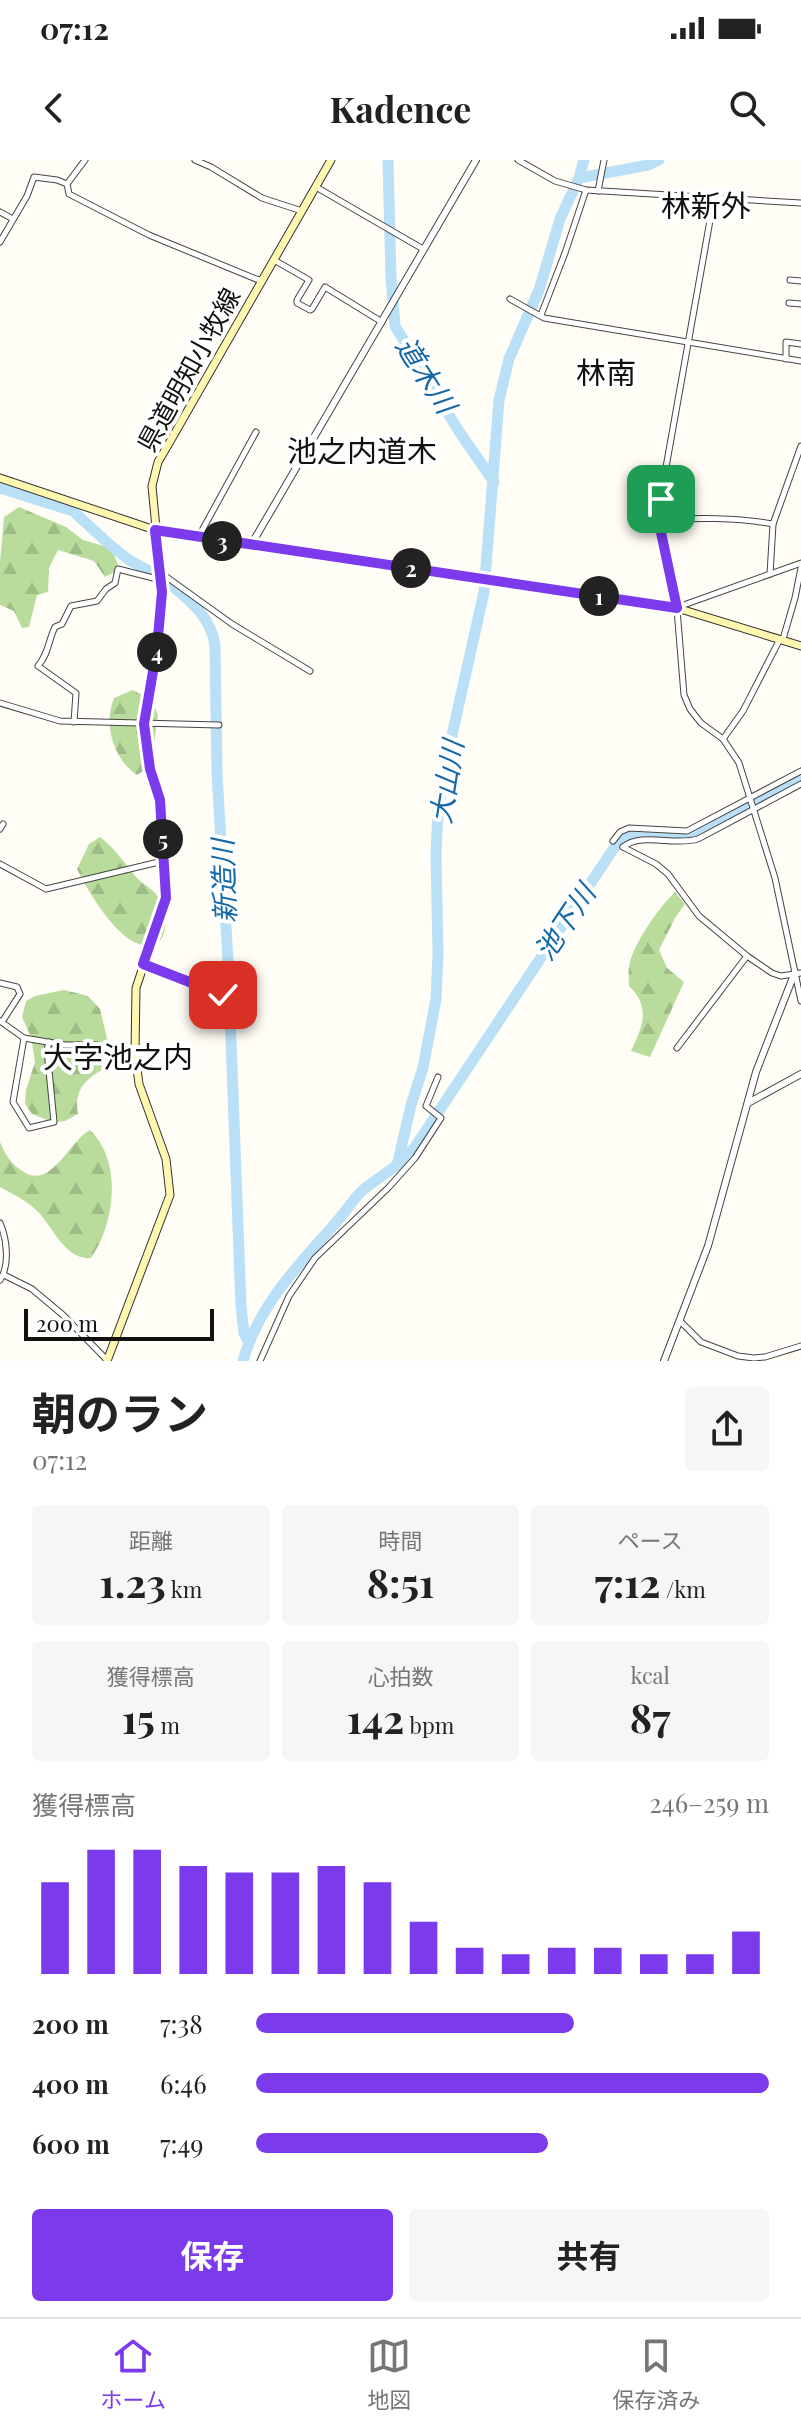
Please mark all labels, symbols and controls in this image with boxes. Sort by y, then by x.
text: 07:12 [40,8,109,48]
text: Kadence [330,84,471,132]
icon: back [32,86,76,130]
icon: search [725,86,769,130]
district label: 林新外 [661,185,751,225]
street label: 県道明知小牧線 [128,281,247,457]
water label: 道木川 [389,329,467,422]
district label: 林南 [576,352,636,392]
district label: 池之内道木 [287,430,437,470]
pin [627,465,695,533]
icon: arrive [639,477,683,521]
pin: 3 [202,521,242,561]
text: 3 [217,526,227,556]
pin: 2 [391,548,431,588]
text: 2 [405,553,417,583]
pin: 1 [579,576,619,616]
text: 1 [595,581,603,611]
pin: 4 [137,632,177,672]
text: 4 [151,637,163,667]
water label: 大山川 [421,734,471,826]
pin: 5 [143,819,183,859]
text: 5 [158,824,168,854]
water label: 新造川 [202,835,242,924]
water label: 池下川 [525,874,604,966]
pin [189,961,257,1029]
icon: check [201,973,245,1017]
district label: 大字池之内 [43,1036,193,1076]
scale bar [24,1305,214,1341]
text: 200 m [36,1308,98,1338]
text: 朝のラン [32,1382,208,1441]
button: share [685,1387,769,1471]
text: 07:12 [32,1442,87,1477]
text: 距離 [129,1525,173,1555]
text: 時間 [378,1525,423,1555]
text: ペース [618,1525,683,1555]
text: 1.23 [99,1555,166,1608]
text: 8:51 [367,1555,434,1608]
text: 7:12 [594,1555,661,1608]
text: km [166,1574,202,1604]
text: /km [661,1574,706,1604]
text: kcal [630,1660,670,1690]
text: 獲得標高 [107,1661,195,1691]
text: 心拍数 [367,1661,434,1691]
text: 87 [630,1690,670,1743]
text: 15 [122,1691,155,1744]
text: 142 [347,1691,404,1744]
text: m [155,1710,180,1740]
text: bpm [404,1710,454,1740]
text: 246–259 m [649,1785,769,1820]
text: 獲得標高 [32,1787,136,1822]
text: 200 m [32,2006,109,2041]
text: 7:38 [160,2006,203,2041]
text: 400 m [32,2066,109,2101]
text: 6:46 [160,2066,207,2101]
text: 600 m [32,2126,110,2161]
text: 7:49 [160,2126,204,2161]
button: 保存 [32,2209,393,2301]
button: 共有 [409,2209,769,2301]
tab: ホーム [101,2334,166,2414]
tab: 地図 [367,2334,411,2414]
tab: 保存済み [612,2334,700,2414]

